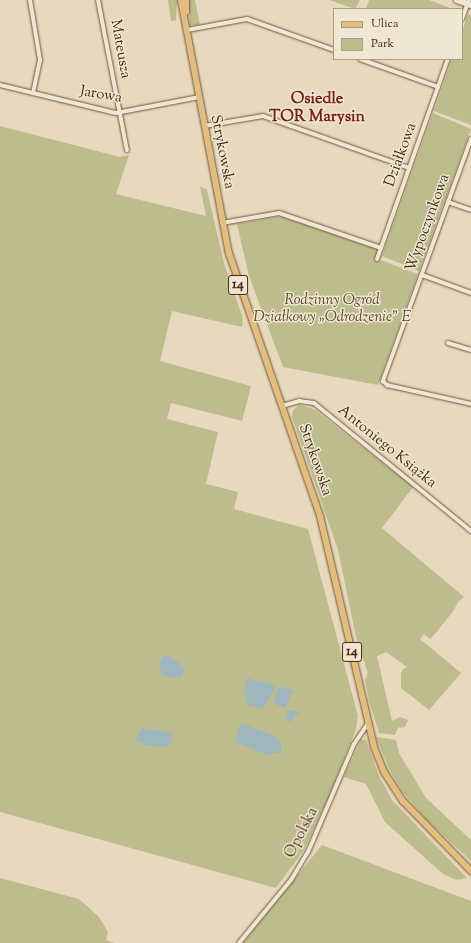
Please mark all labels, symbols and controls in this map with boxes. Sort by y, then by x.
legend [333,8,463,60]
text: Ulica [371,15,398,33]
street label: Mateusza [106,18,134,80]
text: Park [371,35,394,53]
street label: Jarowa [78,82,124,108]
district label: Osiedle TOR Marysin [269,90,365,128]
street label: Strykowska [206,113,238,191]
street label: Działkowa [381,121,421,189]
street label: Wypoczynkowa [402,172,454,274]
road number: 14 [228,273,248,297]
park label: Rodzinny Ogród Działkowy „Odrodzenie” E [253,291,411,326]
street label: Antoniego Książka [334,402,440,492]
street label: Strykowska [294,422,336,498]
road number: 14 [342,640,362,664]
street label: Opolska [282,805,322,861]

